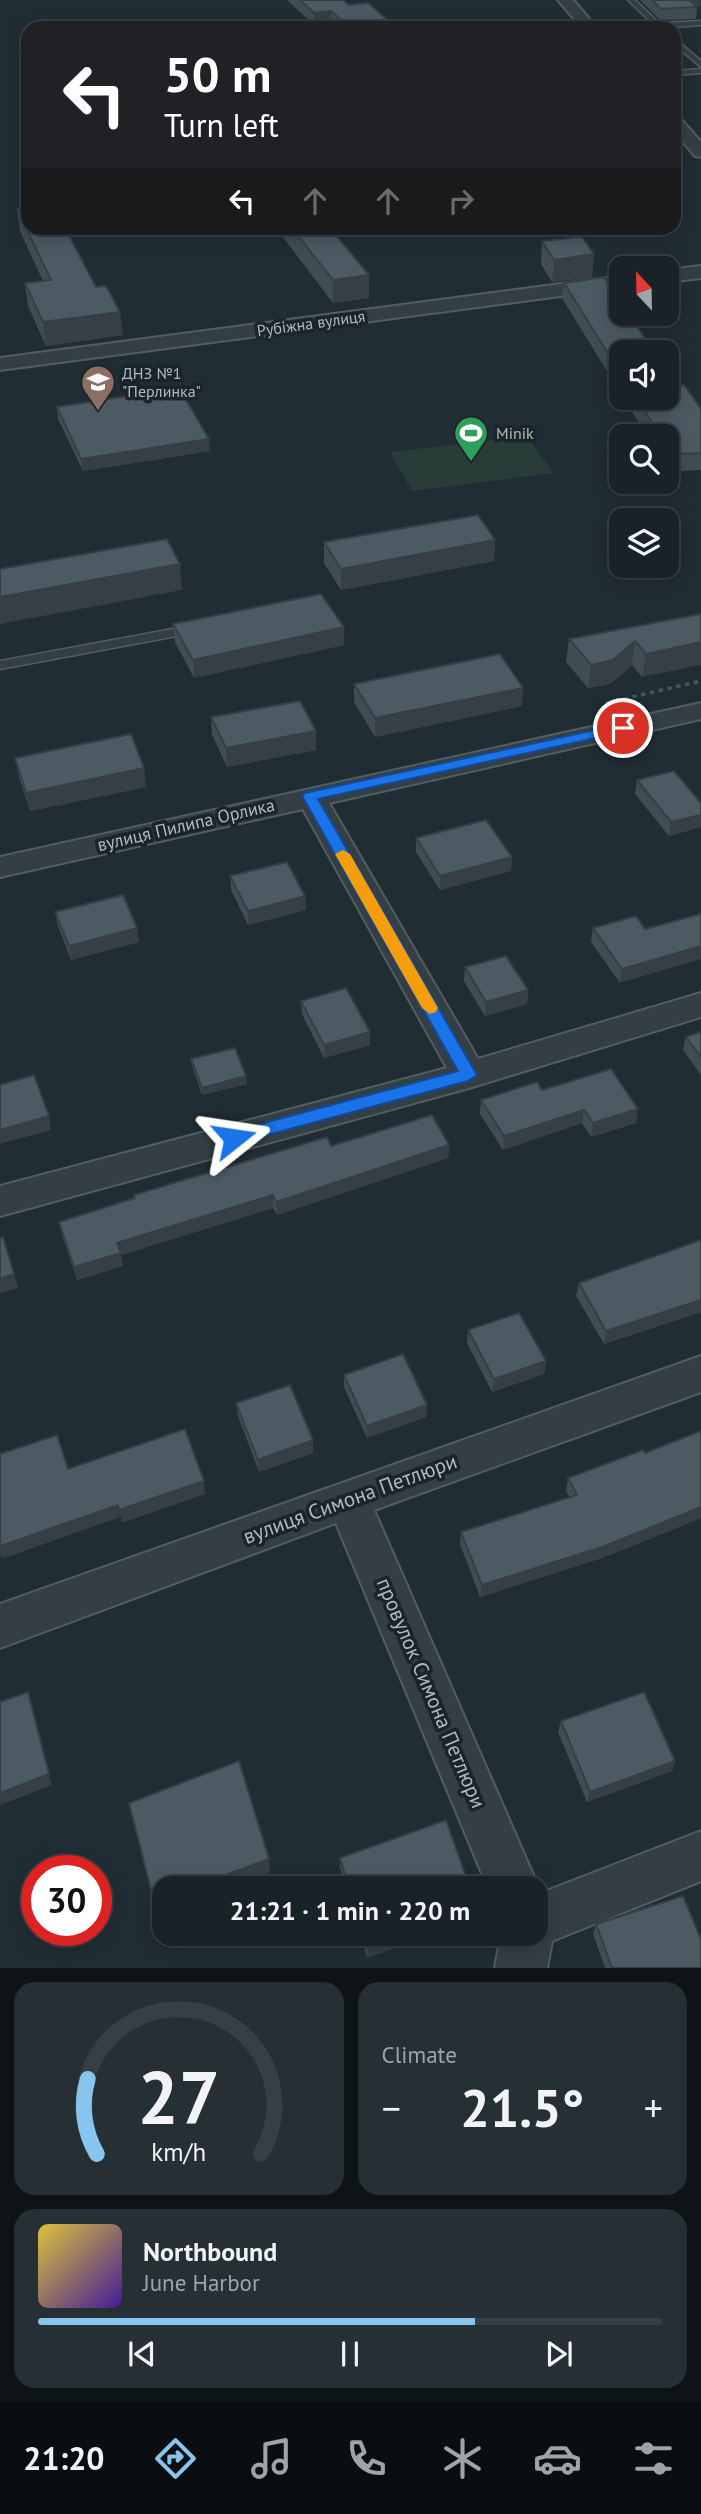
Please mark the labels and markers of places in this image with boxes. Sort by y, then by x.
school or university icon: ДНЗ №1 "Перлинка" [79,363,117,412]
place label: ДНЗ №1 "Перлинка" [122,363,201,401]
sports icon: Minik [452,414,490,463]
place label: Minik [496,423,534,443]
pin [593,698,653,758]

